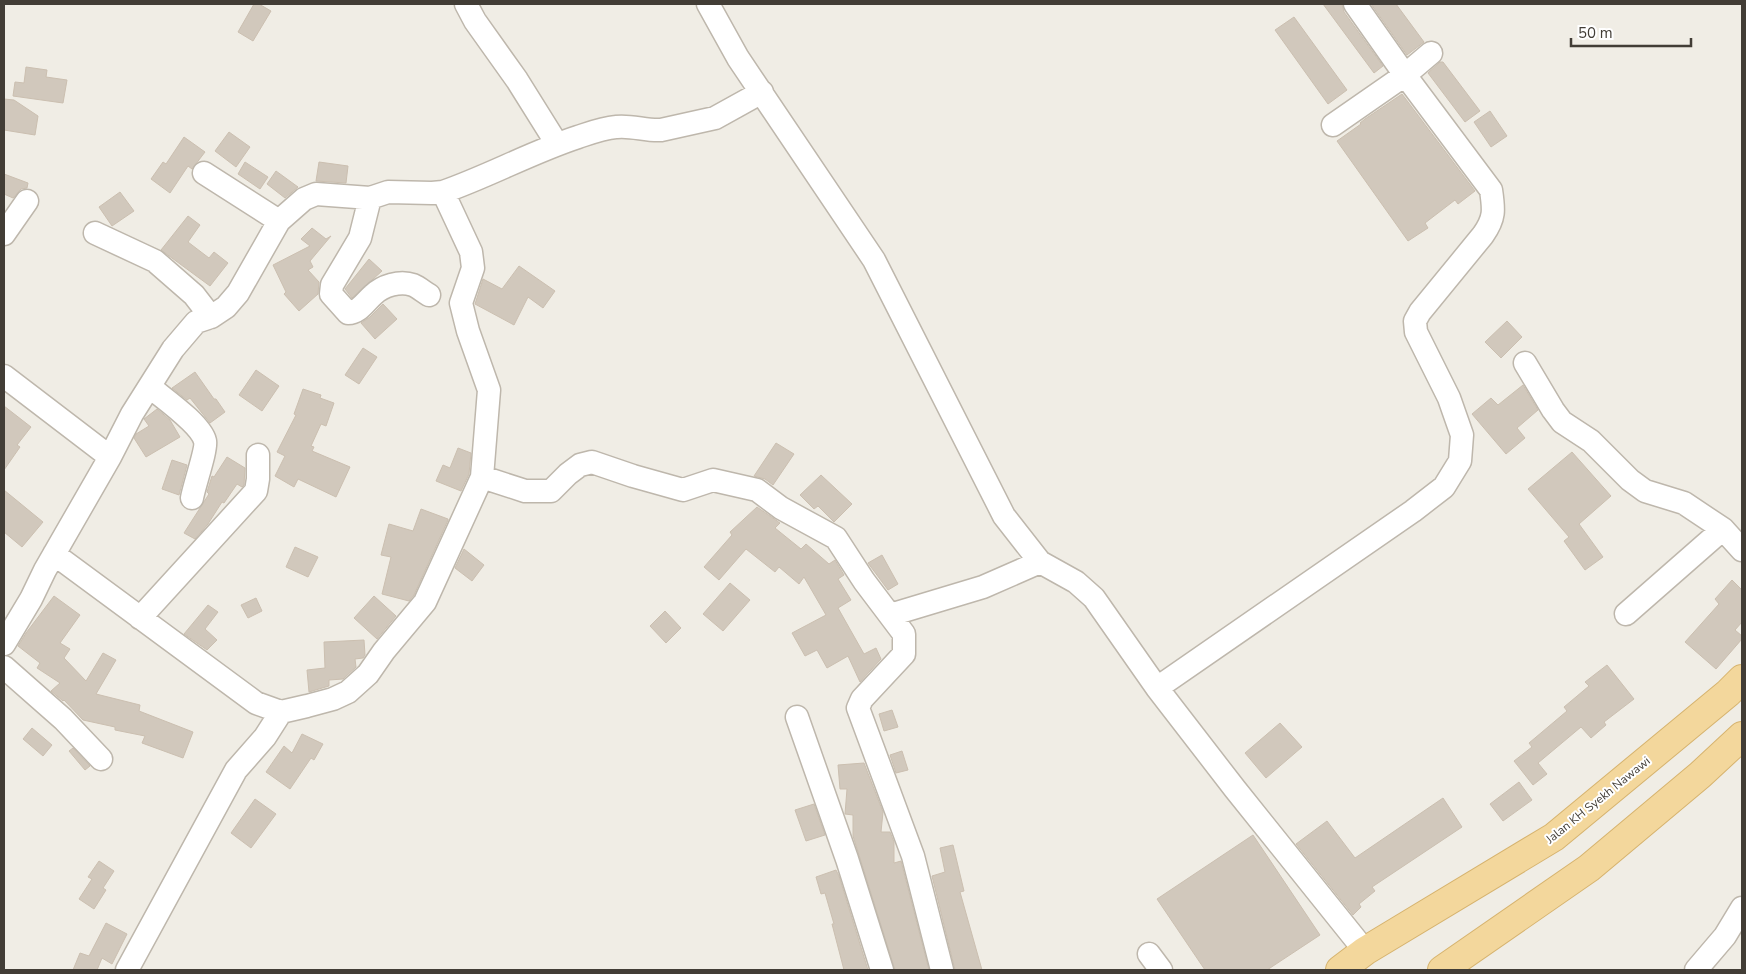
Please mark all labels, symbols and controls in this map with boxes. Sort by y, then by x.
scale bar [1571,15,1691,47]
text: 50 m [1578,23,1613,43]
street label: Jalan KH Syekh Nawawi [1542,753,1653,848]

